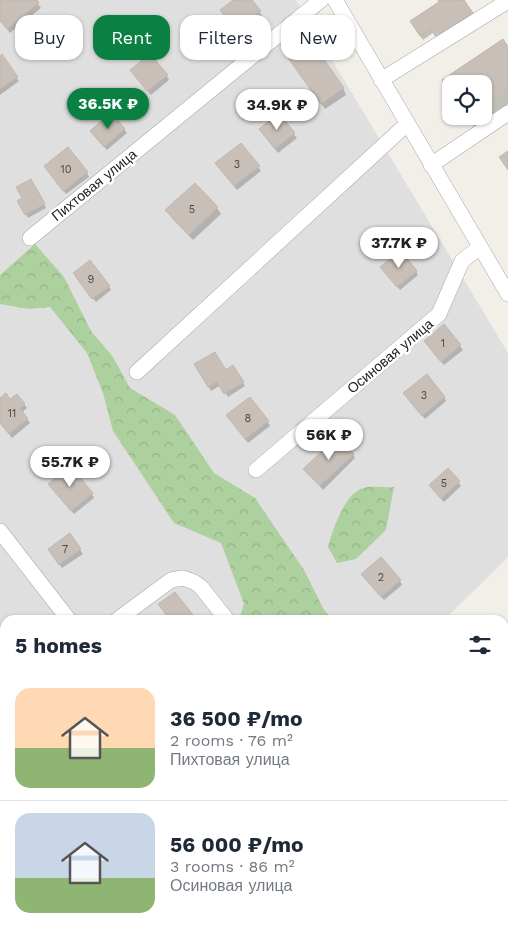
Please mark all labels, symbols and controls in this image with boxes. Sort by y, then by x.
chip: Buy [15,15,83,60]
chip: Rent [93,15,170,60]
chip: Filters [180,15,271,60]
chip: New [281,15,355,60]
map controls [442,75,492,125]
button: locate [442,75,492,125]
pin: 36.5K ₽ [62,88,154,130]
pin: 34.9K ₽ [231,88,323,131]
text: 36.5K ₽ [78,94,138,113]
text: 34.9K ₽ [247,95,307,114]
street label: Пихтовая улица [48,146,140,224]
house number: 3 [234,158,240,171]
house number: 10 [60,163,72,176]
house number: 5 [189,203,195,216]
pin: 37.7K ₽ [353,226,445,269]
text: 37.7K ₽ [371,233,427,252]
house number: 9 [88,273,95,286]
street label: Осиновая улица [344,315,436,397]
house number: 1 [441,337,445,350]
house number: 3 [421,389,427,402]
house number: 11 [8,407,16,420]
house number: 8 [245,412,252,425]
pin: 56K ₽ [294,418,364,461]
text: 56K ₽ [306,425,352,444]
pin: 55.7K ₽ [24,446,116,488]
text: 55.7K ₽ [41,452,99,471]
house number: 5 [441,477,447,490]
house number: 7 [62,543,68,556]
house number: 2 [378,571,384,584]
icon: filters [466,631,494,659]
text: 5 homes [15,633,102,658]
text: 36 500 ₽/mo [170,706,303,731]
icon: home [55,708,115,768]
text: 2 rooms · 76 m² [170,731,293,750]
text: Пихтовая улица [170,750,290,769]
text: 56 000 ₽/mo [170,832,304,857]
icon: home [55,833,115,893]
text: 3 rooms · 86 m² [170,857,295,876]
text: Осиновая улица [170,876,292,895]

